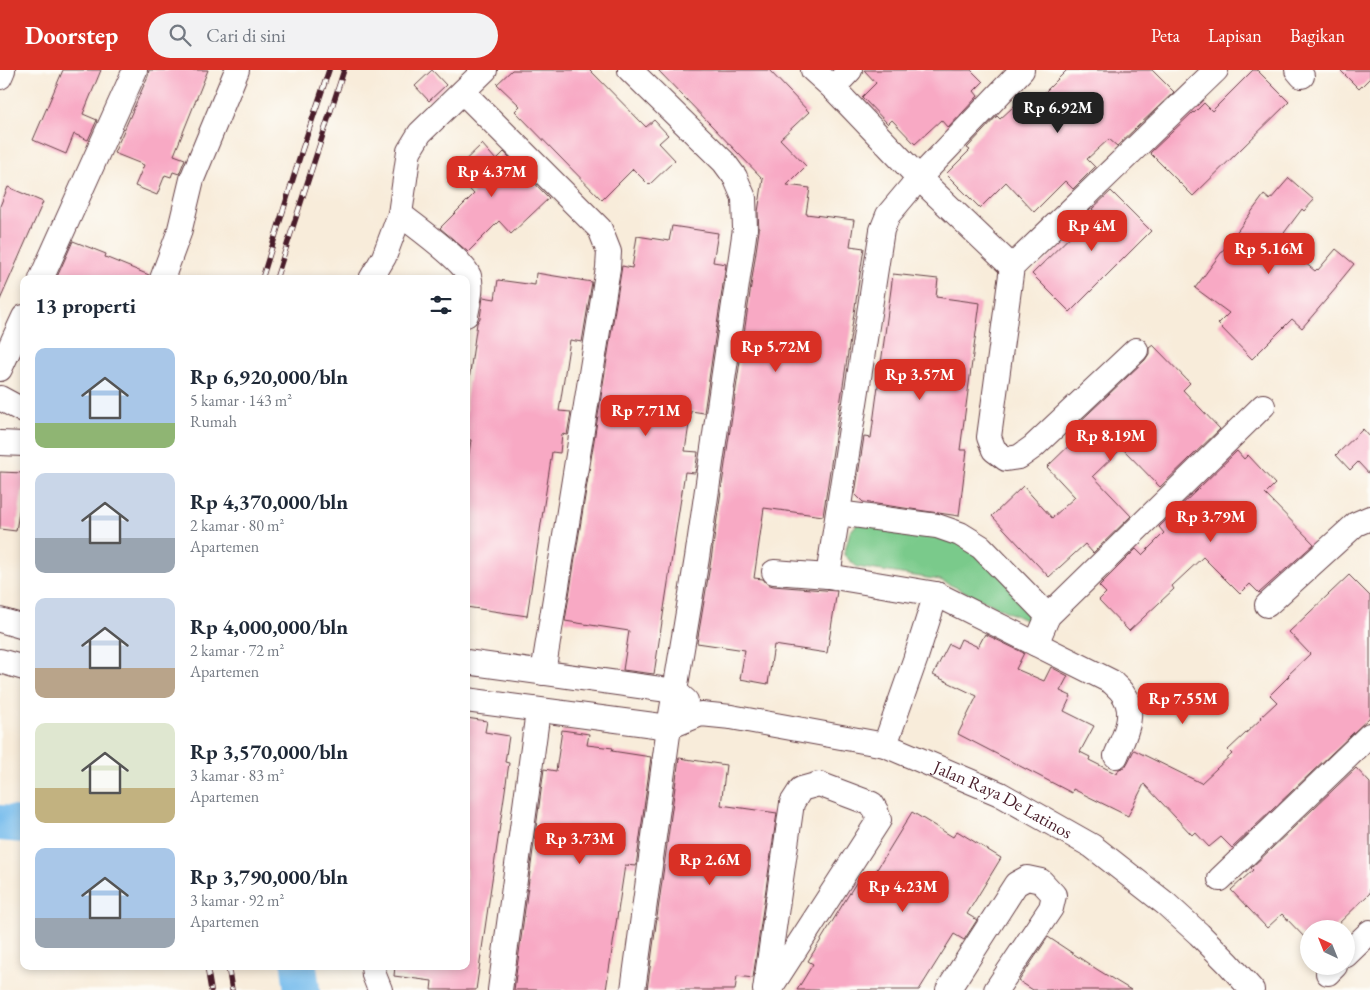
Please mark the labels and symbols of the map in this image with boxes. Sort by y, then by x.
pin: Rp 6.92M [1006,92,1110,134]
pin: Rp 4.37M [440,156,544,198]
pin: Rp 4M [1057,210,1127,252]
pin: Rp 5.16M [1217,232,1321,275]
pin: Rp 5.72M [724,330,828,373]
pin: Rp 3.57M [868,358,972,401]
pin: Rp 7.71M [594,394,698,437]
pin: Rp 8.19M [1059,420,1163,462]
pin: Rp 3.79M [1159,500,1263,543]
pin: Rp 7.55M [1131,682,1235,725]
street label: Jalan Raya De Latinos [928,754,1077,844]
pin: Rp 3.73M [528,822,632,865]
pin: Rp 2.6M [664,844,756,886]
pin: Rp 4.23M [851,870,955,913]
north arrow [1300,920,1355,975]

